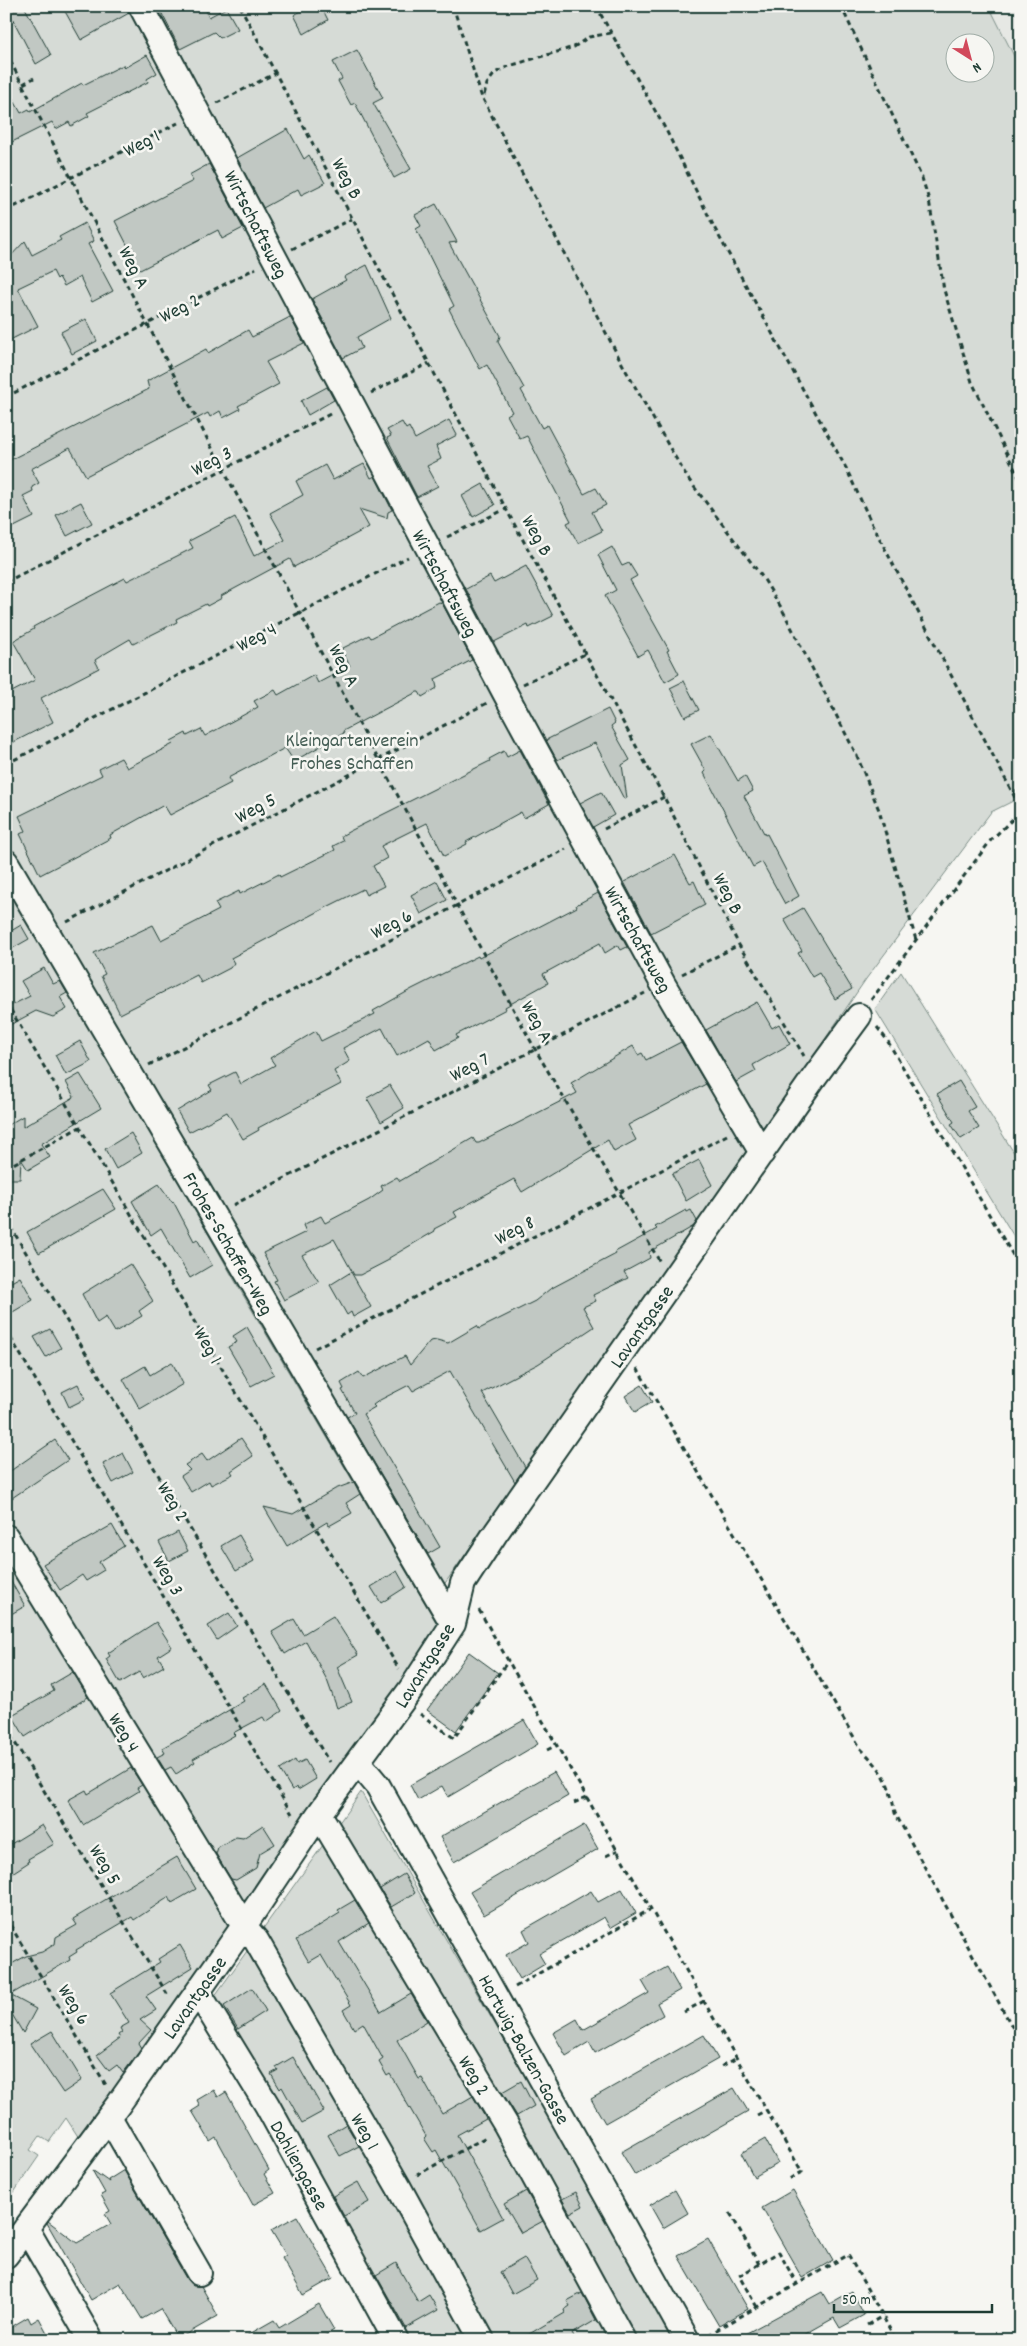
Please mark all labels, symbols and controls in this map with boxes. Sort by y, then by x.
north arrow [944,32,994,82]
text: N [968,57,985,77]
street label: Weg 1 [119,124,166,166]
street label: Weg B [323,154,368,205]
street label: Wirtschaftsweg [215,166,294,284]
street label: Weg A [110,242,155,295]
street label: Weg 2 [155,288,206,332]
street label: Weg 3 [187,441,238,485]
street label: Weg B [513,511,558,562]
street label: Wirtschaftsweg [403,526,483,643]
street label: Weg 4 [232,617,282,661]
street label: Weg A [320,640,365,693]
park label: Kleingartenverein Frohes Schaffen [286,728,418,779]
street label: Weg 5 [231,787,282,832]
street label: Weg B [704,869,749,920]
street label: Wirtschaftsweg [595,882,677,999]
street label: Weg 6 [367,903,418,948]
street label: Weg A [512,996,558,1049]
street label: Weg 7 [446,1047,495,1091]
street label: Frohes-Schaffen-Weg [174,1168,279,1321]
street label: Weg 8 [490,1210,540,1254]
street label: Lavantgasse [605,1280,682,1375]
street label: Weg 1 [185,1323,228,1370]
street label: Weg 2 [149,1477,194,1528]
street label: Weg 3 [143,1551,189,1602]
street label: Lavantgasse [389,1618,464,1715]
street label: Weg 4 [100,1708,145,1759]
street label: Weg 5 [80,1840,126,1891]
street label: Lavantgasse [158,1951,235,2046]
street label: Hartwig-Balzen-Gasse [469,1970,575,2131]
street label: Weg 6 [49,1980,96,2031]
street label: Weg 2 [450,2051,495,2102]
street label: Weg 1 [342,2109,385,2156]
street label: Dahliengasse [261,2116,334,2217]
scale bar [834,2281,992,2313]
text: 50 m [842,2290,871,2312]

